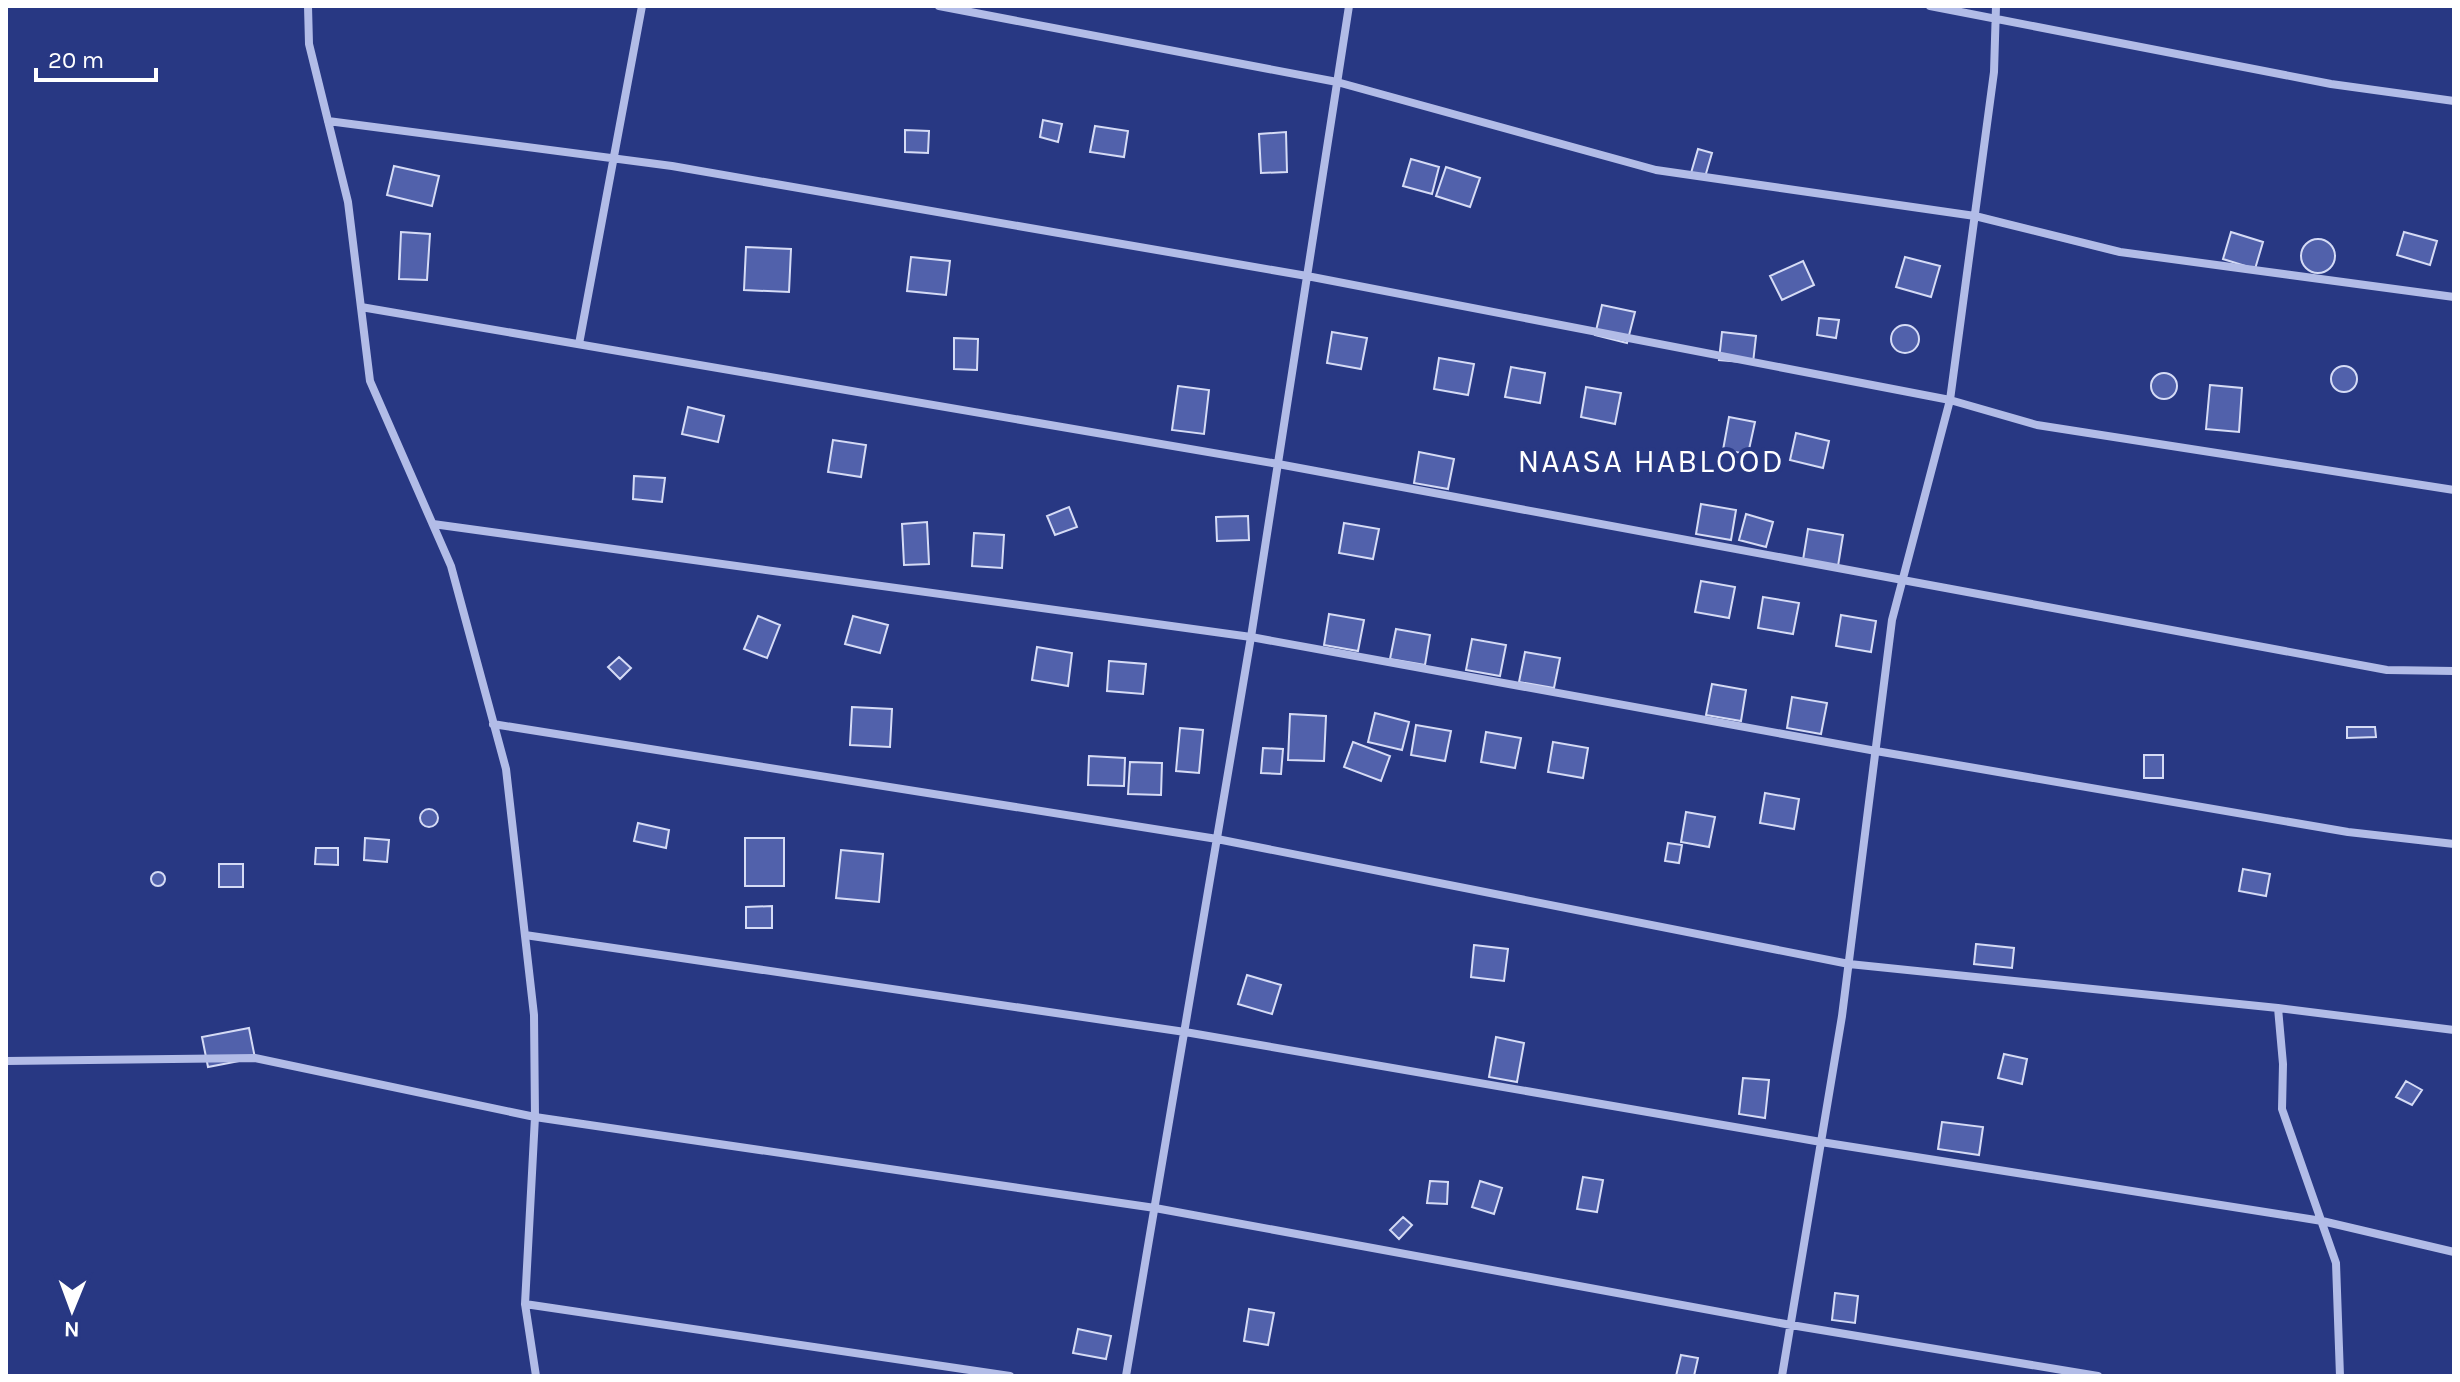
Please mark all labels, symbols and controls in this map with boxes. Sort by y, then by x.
scale bar [36,32,156,82]
text: 20 m [48,46,104,74]
district label: NAASA HABLOOD [1517,443,1785,480]
north arrow [32,1270,112,1350]
text: N [64,1316,80,1342]

